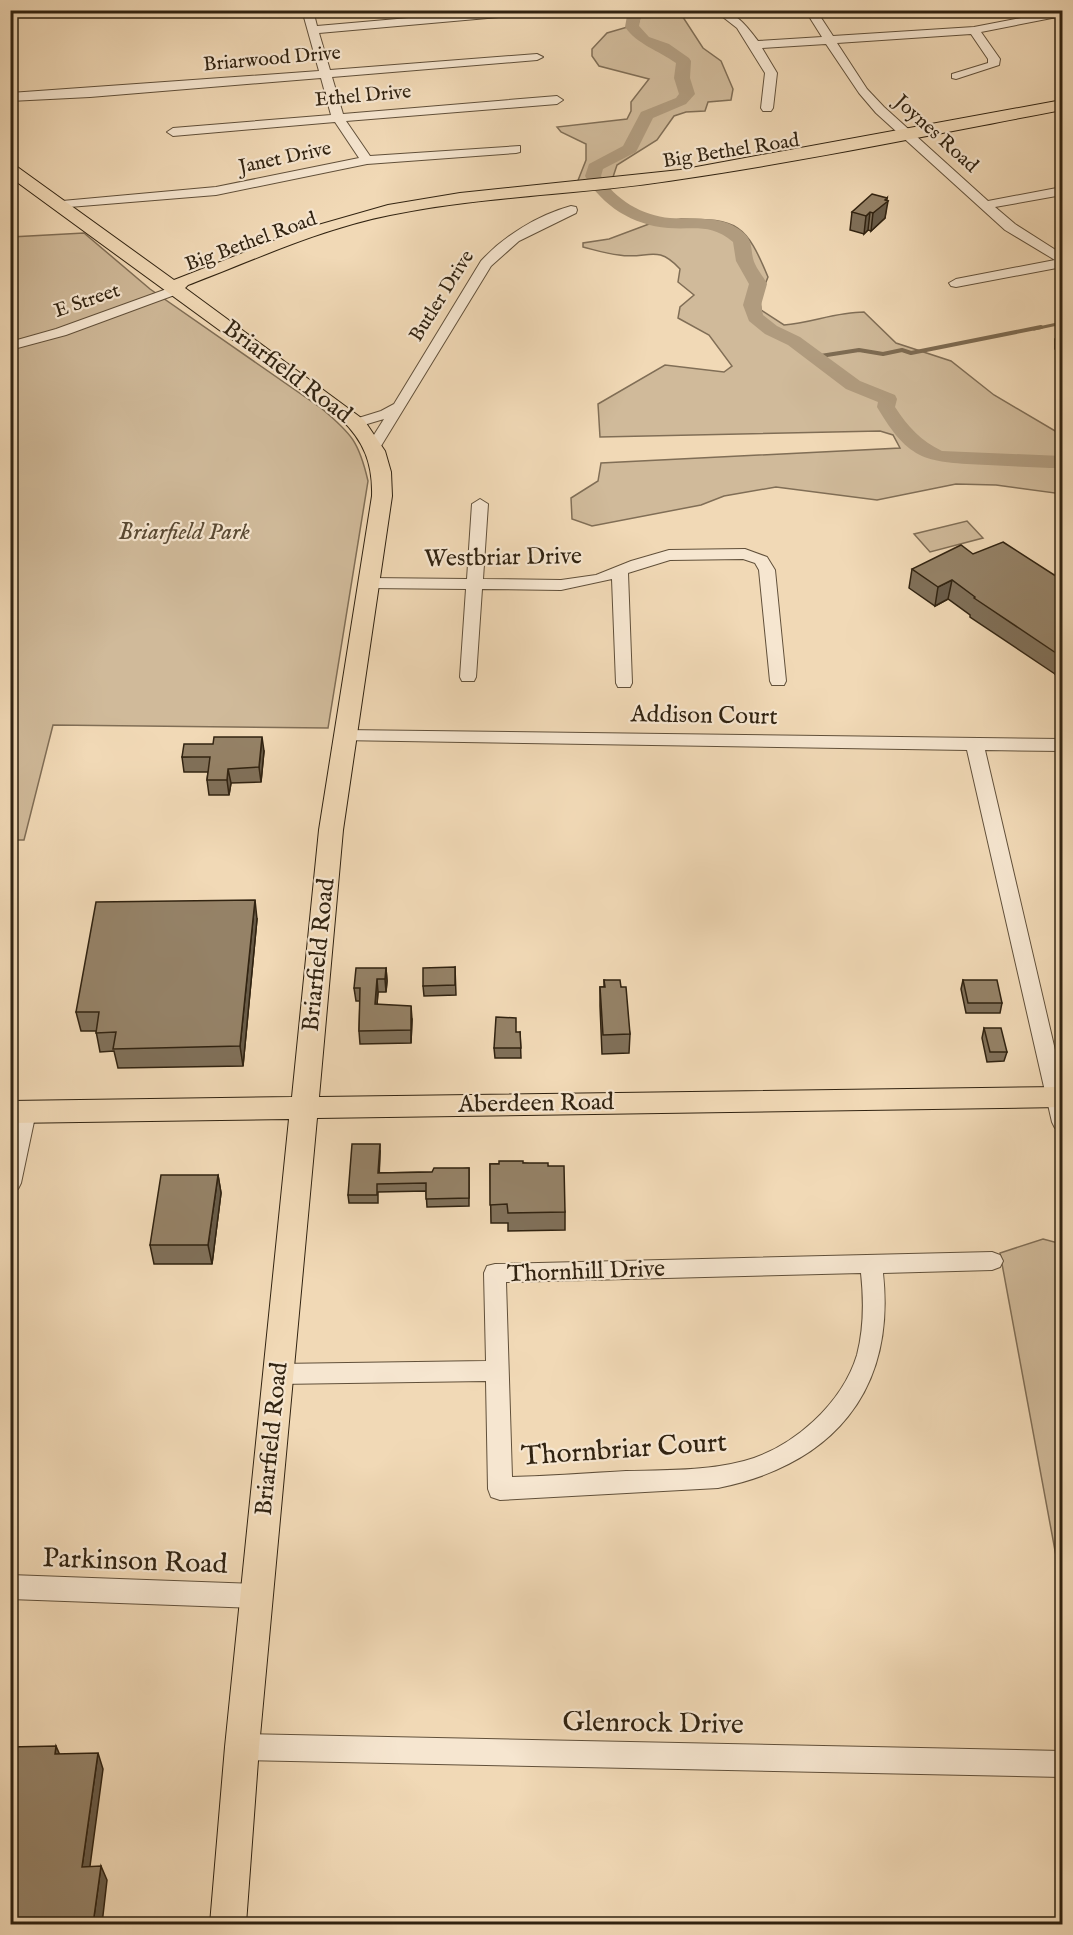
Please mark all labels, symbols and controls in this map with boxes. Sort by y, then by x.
street label: Briarwood Drive [202,41,342,77]
street label: Ethel Drive [314,79,412,113]
street label: Joynes Road [887,88,983,178]
street label: Big Bethel Road [661,128,801,174]
street label: Janet Drive [235,136,334,180]
street label: Big Bethel Road [182,207,320,277]
street label: Butler Drive [404,246,480,346]
street label: E Street [51,278,123,324]
street label: Briarfield Road [216,313,358,431]
park label: Briarfield Park [118,517,250,548]
street label: Westbriar Drive [424,541,582,575]
street label: Addison Court [629,699,778,733]
street label: Briarfield Road [296,877,342,1033]
street label: Aberdeen Road [457,1087,614,1121]
street label: Thornhill Drive [506,1254,666,1290]
street label: Briarfield Road [249,1361,295,1517]
street label: Thornbriar Court [520,1425,728,1475]
street label: Parkinson Road [42,1541,228,1583]
street label: Glenrock Drive [562,1705,744,1743]

